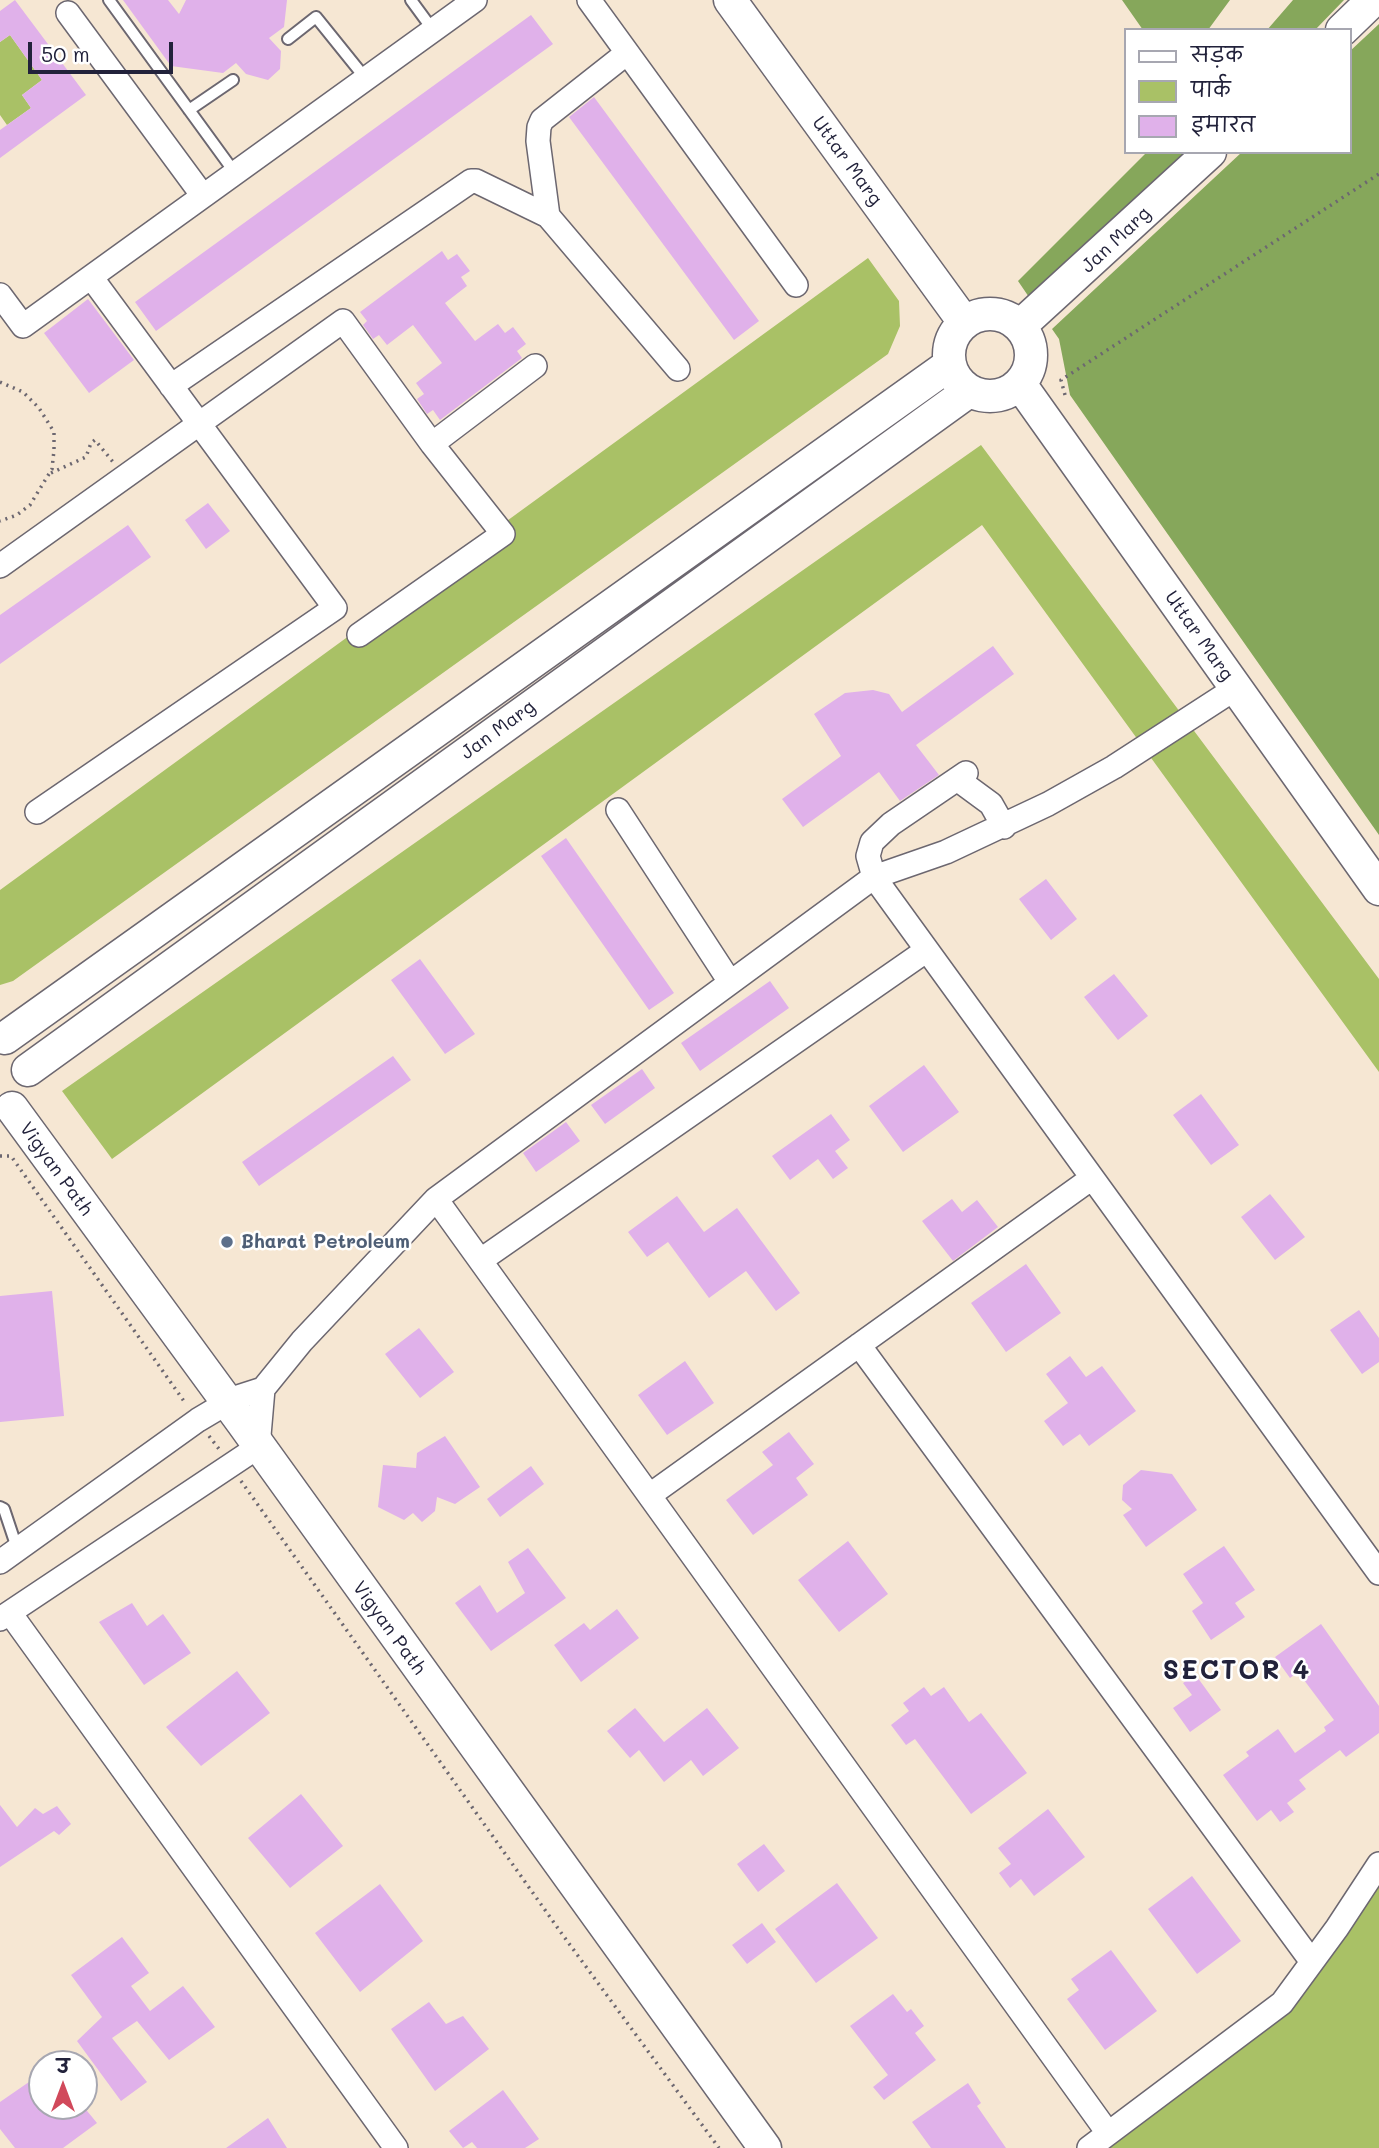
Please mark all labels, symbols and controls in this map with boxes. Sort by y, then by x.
scale bar [32,28,177,72]
legend [1124,28,1351,154]
text: 50 m [41,40,90,67]
text: सड़क [1191,40,1243,67]
text: पार्क [1191,75,1231,102]
text: इमारत [1191,110,1255,137]
street label: Uttar Marg [807,112,887,210]
street label: Jan Marg [1077,202,1155,278]
street label: Uttar Marg [1160,587,1238,685]
street label: Jan Marg [456,695,540,765]
street label: Vigyan Path [14,1118,98,1220]
place label: Bharat Petroleum [241,1231,410,1253]
marker: Bharat Petroleum [219,1234,235,1250]
street label: Vigyan Path [347,1577,431,1679]
district label: SECTOR 4 [1164,1655,1310,1687]
north arrow [28,2050,98,2120]
text: उ [57,2053,69,2078]

